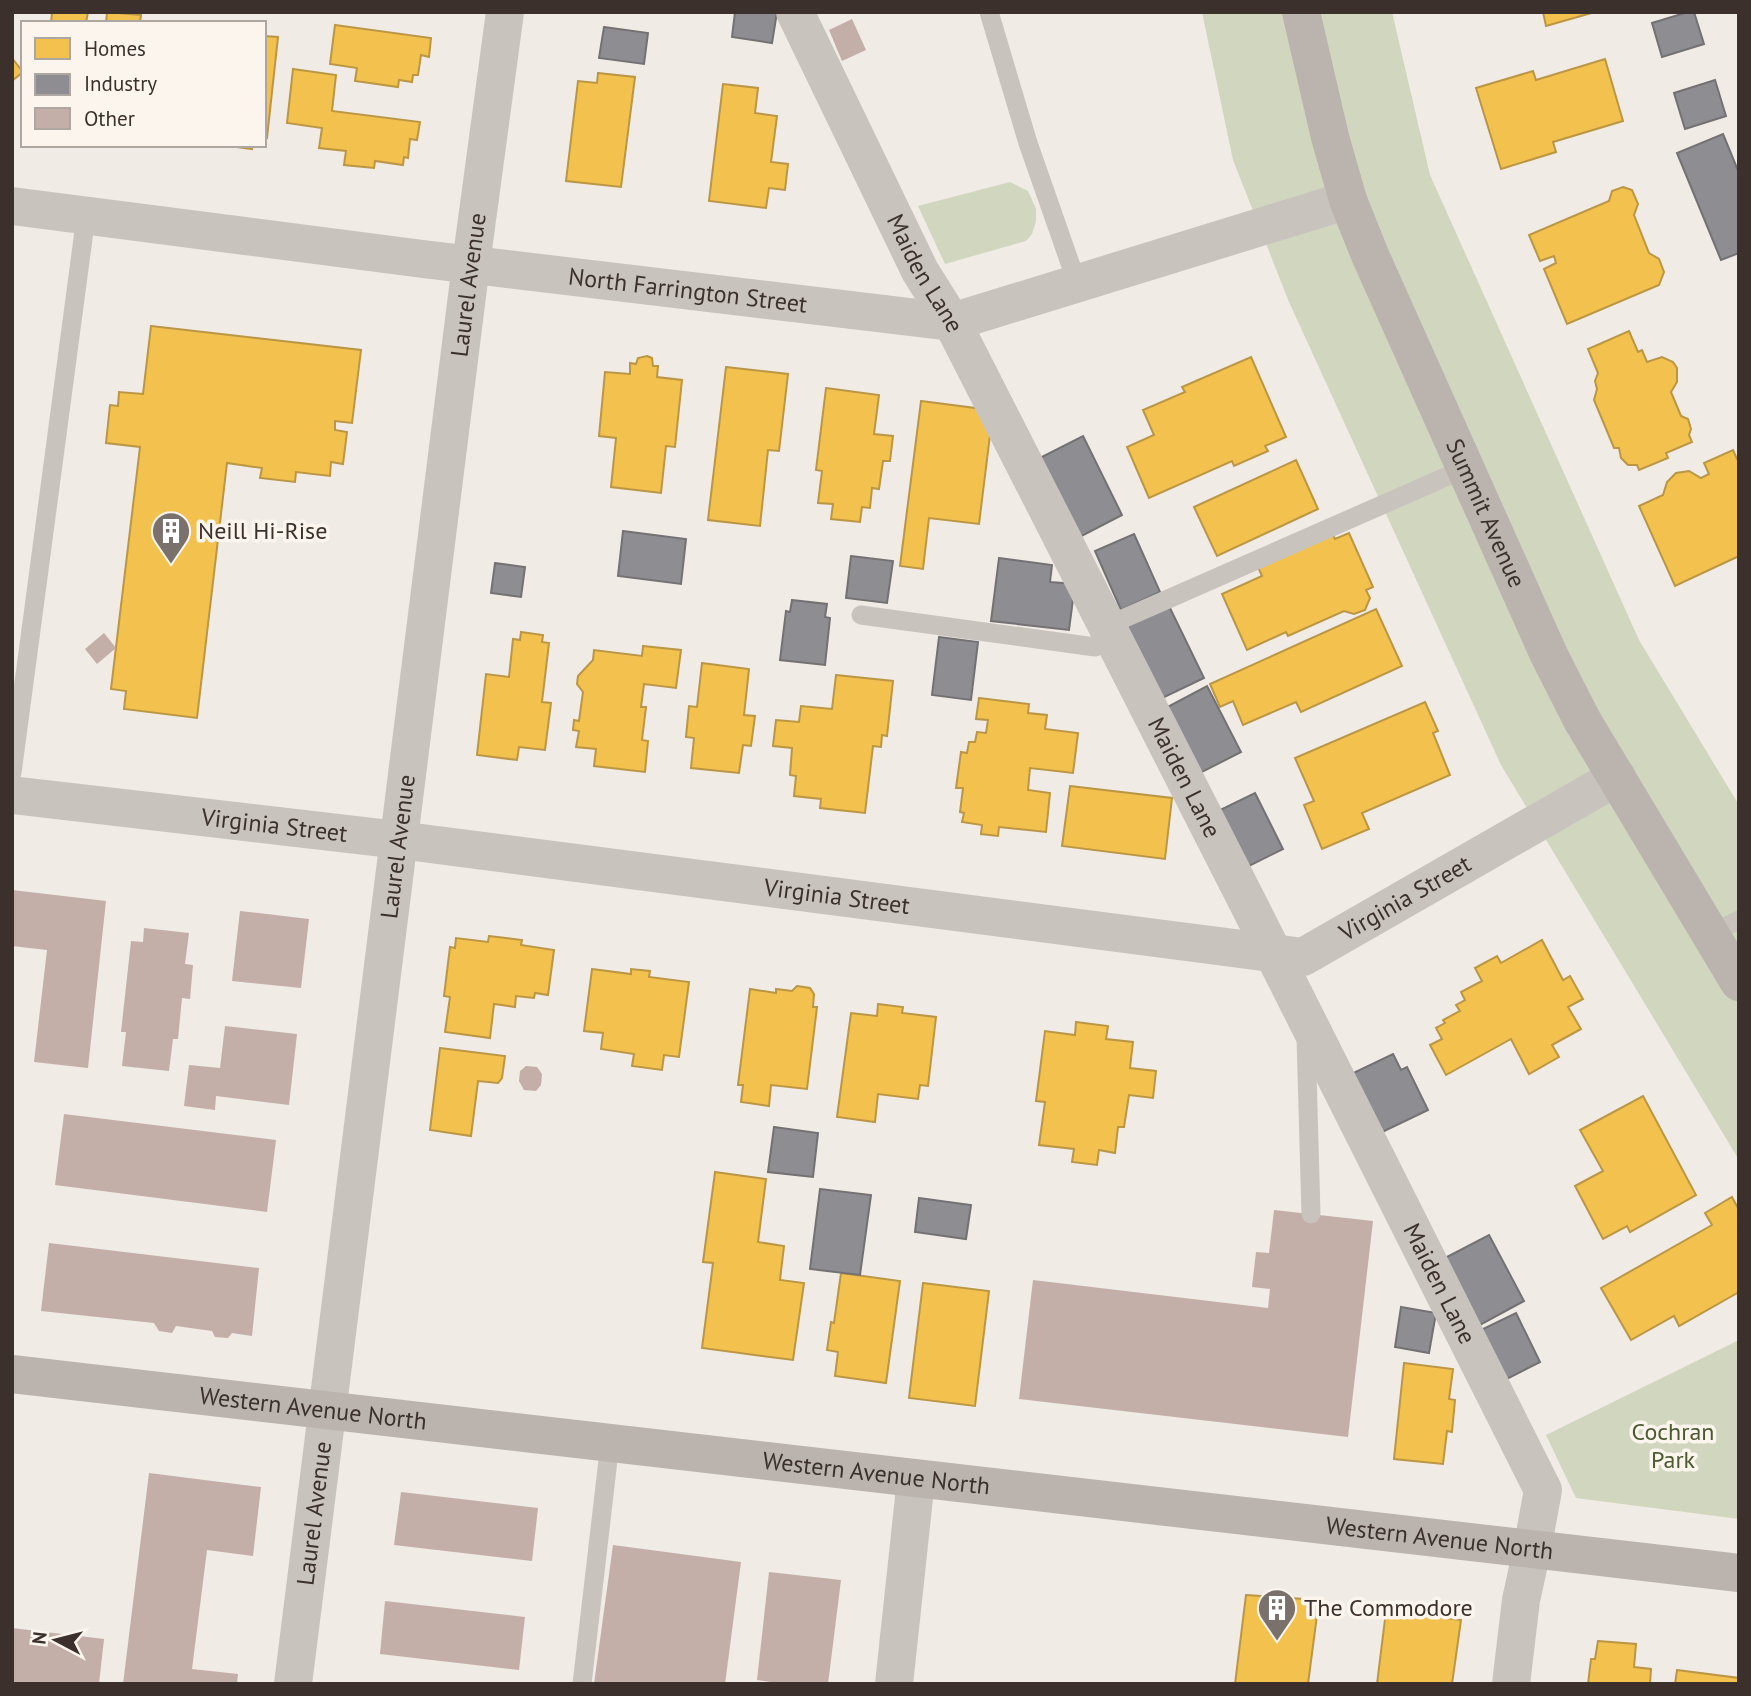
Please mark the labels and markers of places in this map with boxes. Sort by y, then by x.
building icon: Neill Hi-Rise [150,510,192,565]
place label: Neill Hi-Rise [198,515,327,546]
building icon: The Commodore [1256,1587,1298,1642]
place label: The Commodore [1304,1592,1473,1623]

